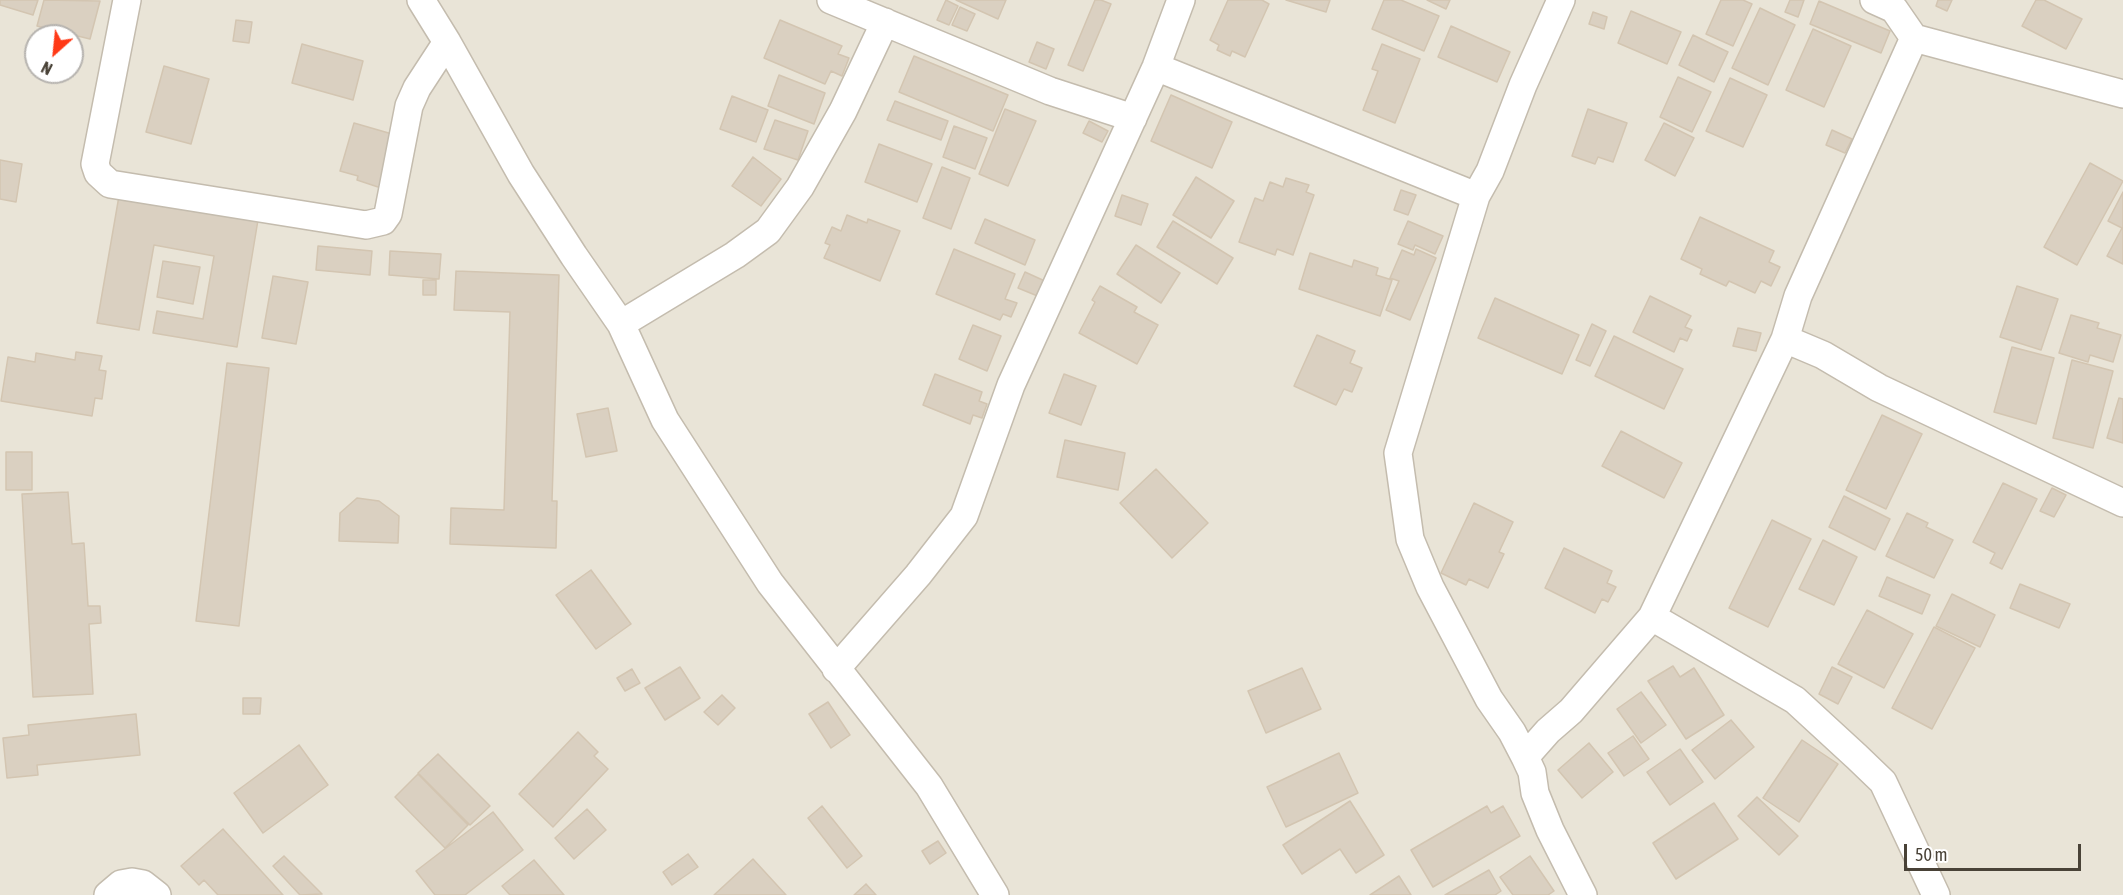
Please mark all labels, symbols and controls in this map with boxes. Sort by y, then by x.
north arrow [24,24,84,84]
text: N [38,58,55,78]
scale bar [1907,832,2084,870]
text: 50 m [1915,844,1947,865]

